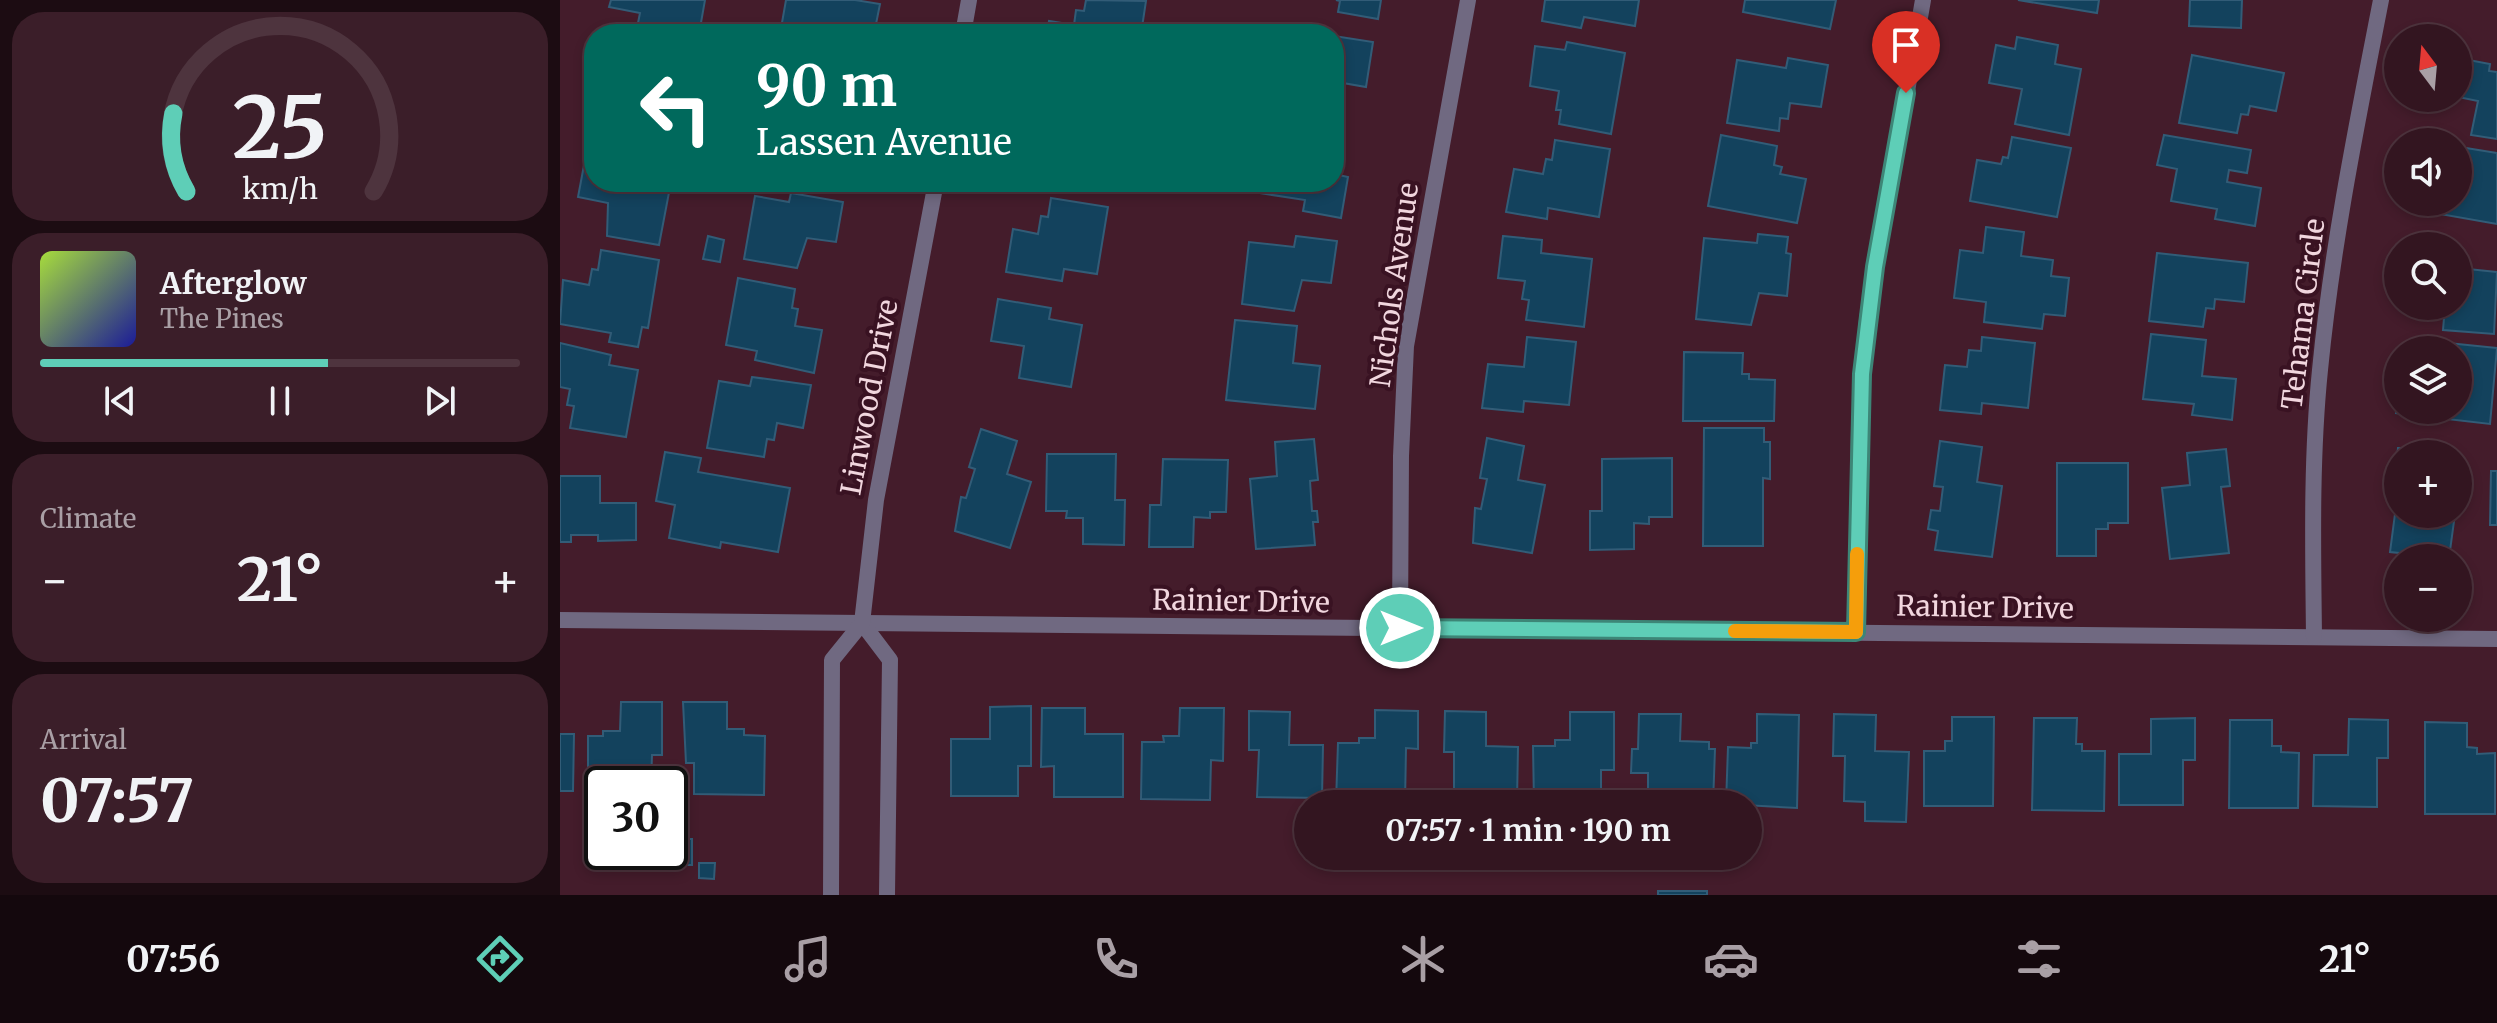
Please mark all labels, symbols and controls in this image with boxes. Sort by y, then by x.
pin [1872,11,1940,93]
icon: arrive [1884,23,1928,67]
north arrow [2384,24,2472,112]
map controls [2384,24,2472,632]
text: 90 m [756,51,897,121]
icon: left [624,56,728,160]
text: 25 [232,76,328,181]
text: Lassen Avenue [756,120,1012,165]
button: sound [2384,128,2472,216]
text: km/h [242,172,318,208]
street label: Nichols Avenue [1362,181,1426,389]
street label: Tehama Circle [2273,217,2333,411]
button: search [2384,232,2472,320]
text: Afterglow [160,264,307,302]
street label: Linwood Drive [832,296,906,498]
text: The Pines [160,302,284,335]
button: layers [2384,336,2472,424]
icon: previous [98,379,142,423]
icon: pause [258,379,302,423]
icon: next [418,379,462,423]
button: + [2384,440,2472,528]
text: Climate [40,502,136,535]
text: 21° [237,542,323,617]
button: − [2384,544,2472,632]
text: − [40,553,69,608]
text: + [491,553,520,608]
street label: Rainier Drive [1152,581,1330,621]
position arrow [1358,586,1442,670]
street label: Rainier Drive [1896,587,2074,627]
text: Arrival [40,723,127,756]
text: 07:57 [40,763,194,838]
speed limit sign: 30 [584,766,688,870]
text: 07:57 · 1 min · 190 m [1385,811,1671,849]
icon: directions [472,931,528,987]
icon: music [780,931,836,987]
icon: phone [1088,931,1144,987]
icon: climate [1395,931,1451,987]
icon: car [1703,931,1759,987]
icon: filters [2011,931,2067,987]
text: 07:56 [126,937,220,982]
text: 21° [2319,937,2371,982]

